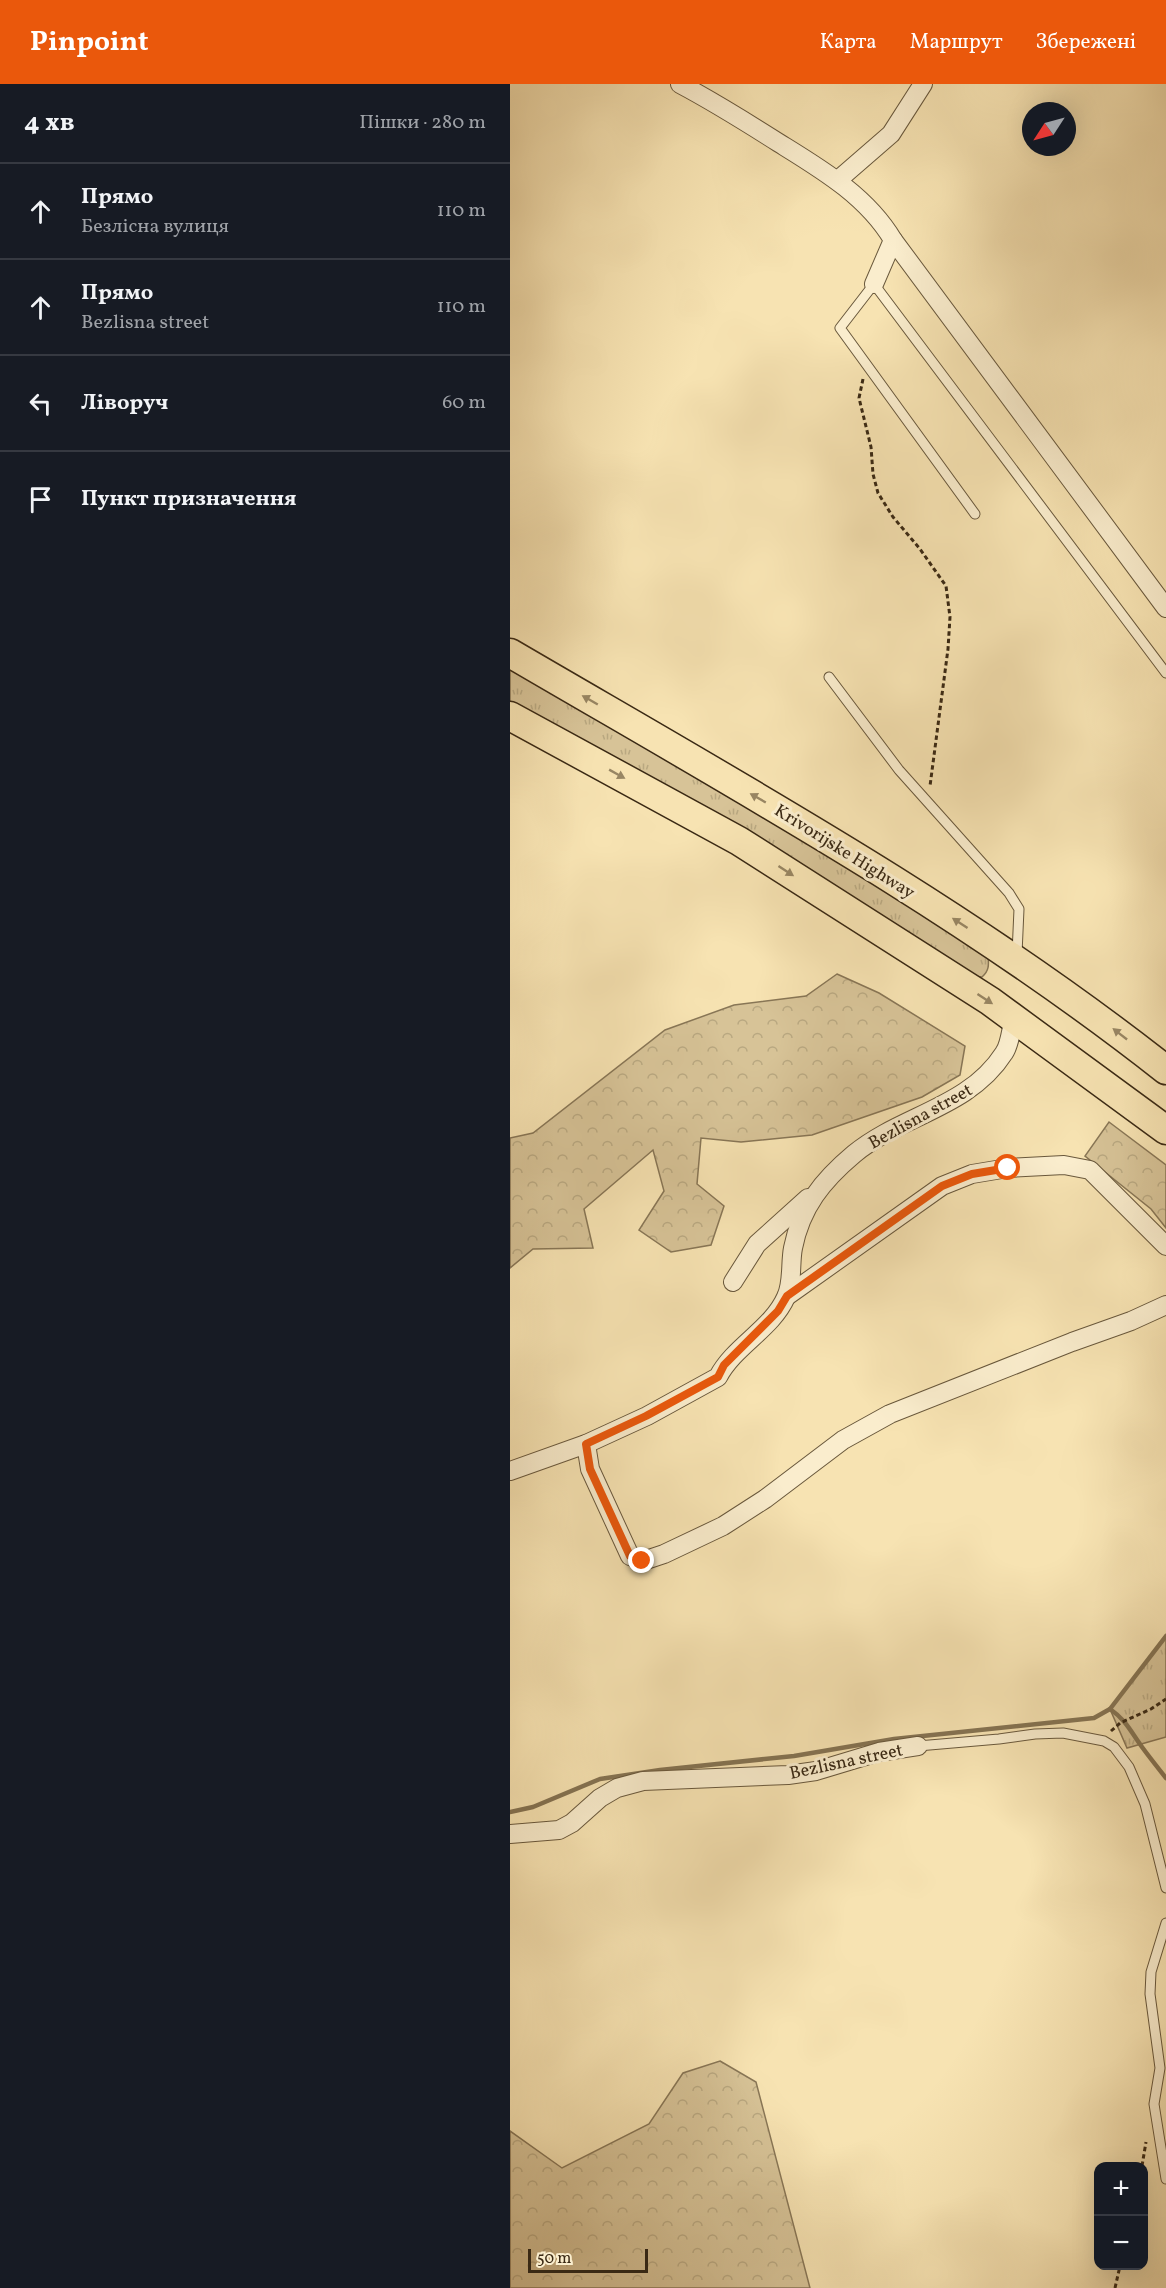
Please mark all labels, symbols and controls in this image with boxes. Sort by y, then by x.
text: Pinpoint [30,23,148,62]
text: Карта [820,28,877,57]
text: Маршрут [910,28,1003,57]
text: Збережені [1036,28,1136,57]
north arrow [1022,102,1076,156]
text: 4 хв [24,105,75,141]
text: Пішки · 280 m [359,109,486,137]
text: Прямо [81,182,153,213]
icon: ahead [24,195,57,228]
text: 110 m [437,197,486,225]
text: Безлісна вулиця [81,213,229,241]
text: Прямо [81,278,153,309]
icon: ahead [24,291,57,324]
text: 110 m [437,293,486,321]
text: Bezlisna street [81,309,209,337]
icon: left [24,387,57,420]
text: Ліворуч [81,388,168,419]
text: 60 m [442,389,486,417]
icon: arrive [24,483,57,516]
text: Пункт призначення [81,484,297,515]
one-way arrow [582,694,598,705]
one-way arrow [608,769,625,779]
one-way arrow [749,793,766,803]
street label: Krivorijske Highway [769,799,920,906]
one-way arrow [778,865,794,876]
one-way arrow [952,917,968,928]
one-way arrow [977,993,993,1004]
one-way arrow [1112,1027,1128,1040]
street label: Bezlisna street [864,1078,977,1156]
route start [994,1154,1020,1180]
route end [628,1547,654,1573]
street label: Bezlisna street [787,1738,905,1787]
map controls [1094,2162,1148,2270]
button: + [1094,2162,1148,2216]
button: − [1094,2216,1148,2270]
scale bar [528,2246,648,2274]
text: 50 m [537,2248,571,2270]

